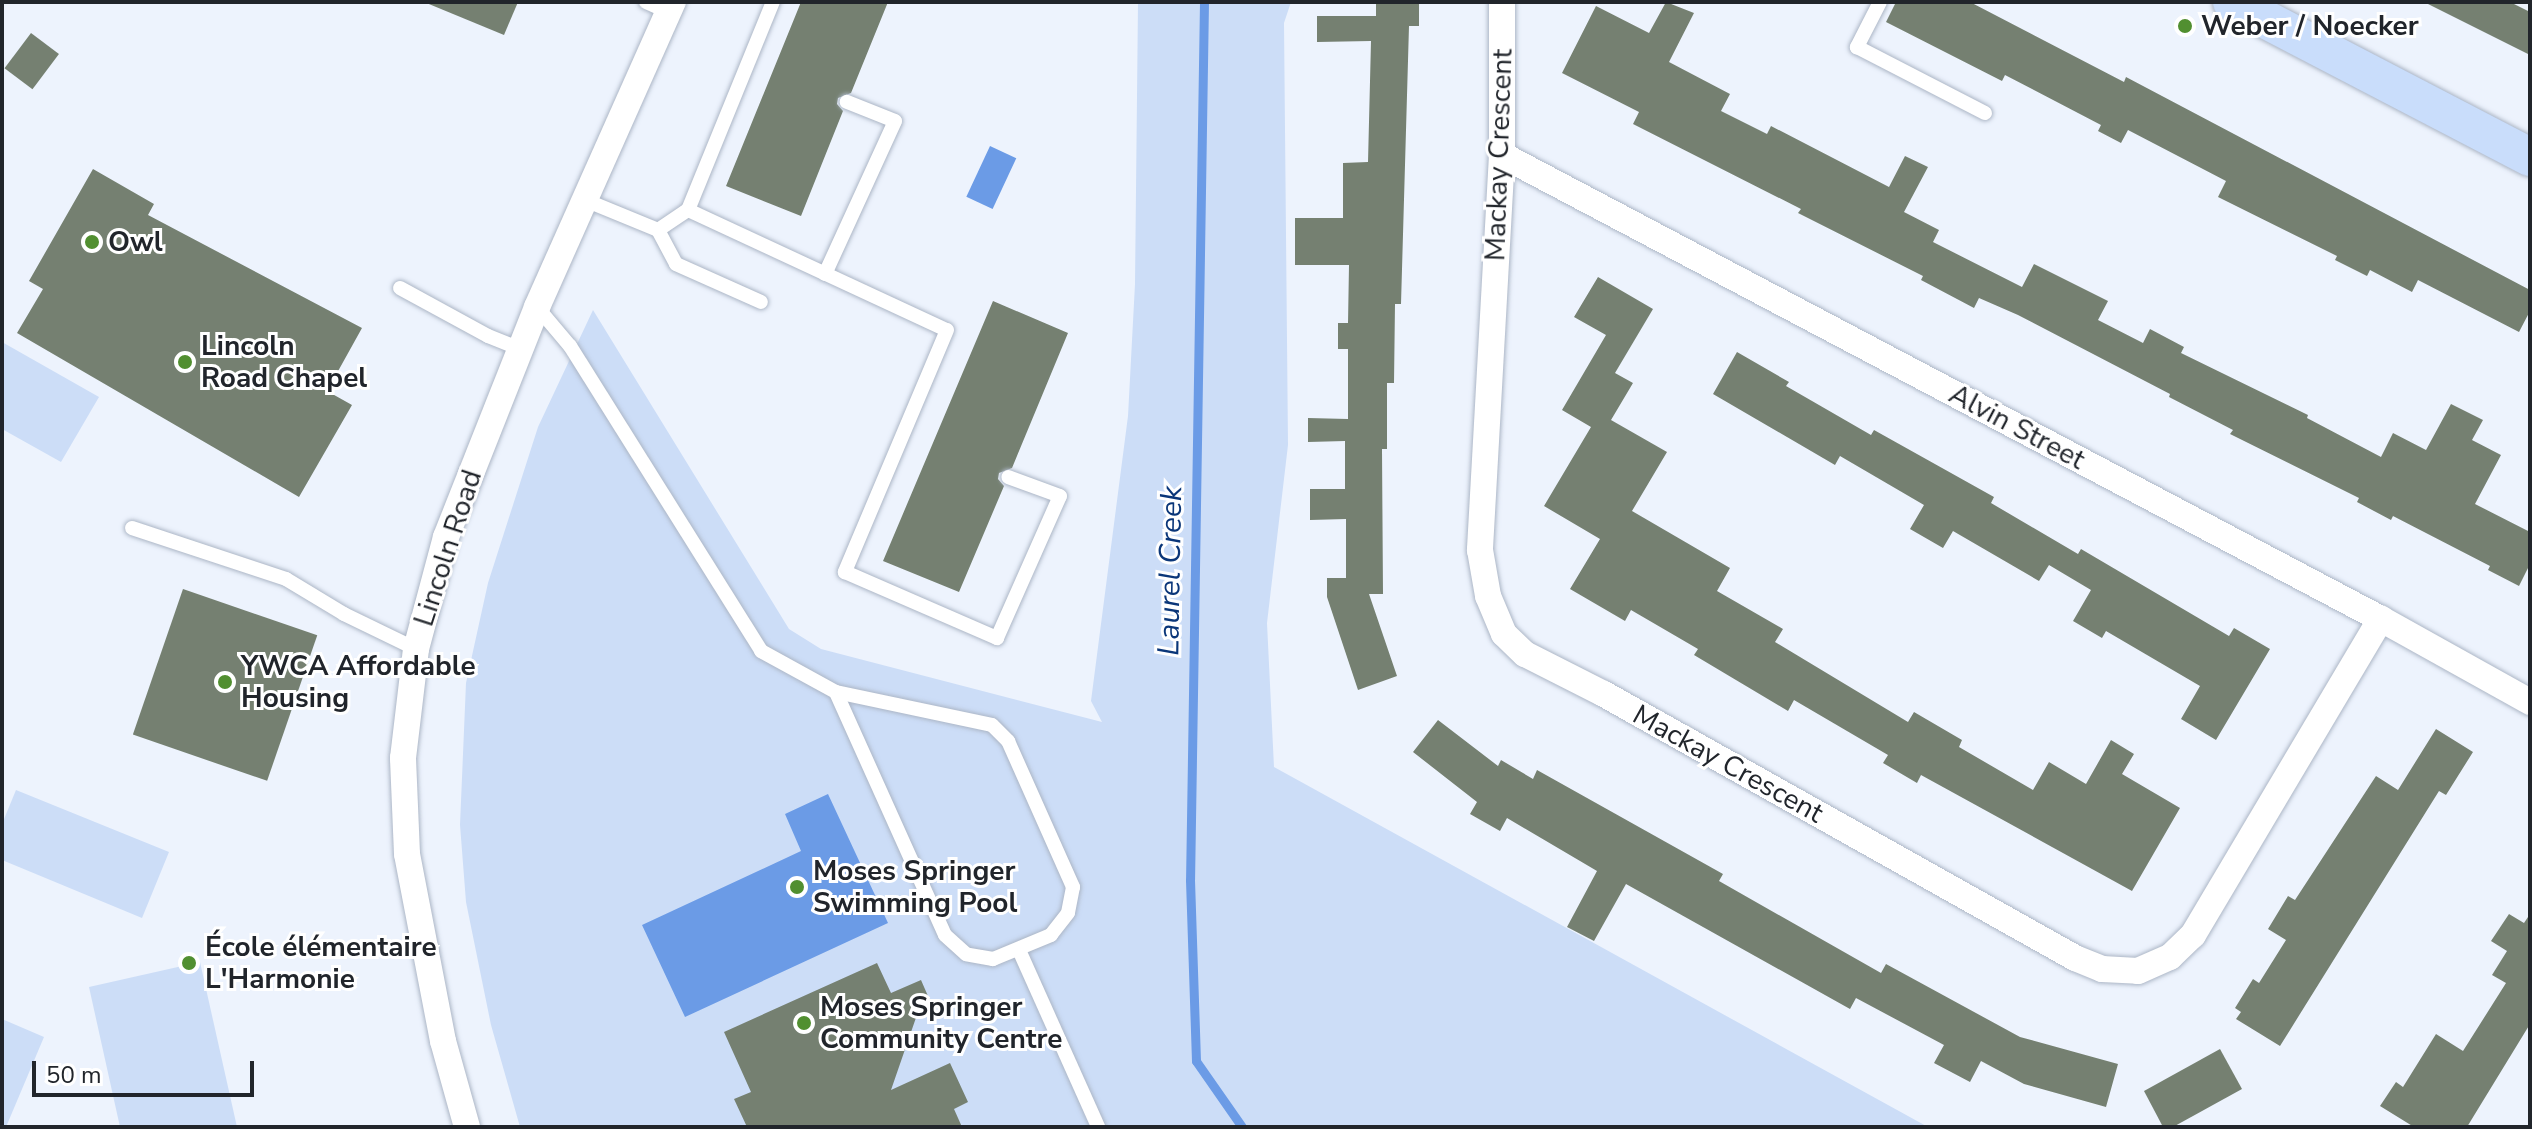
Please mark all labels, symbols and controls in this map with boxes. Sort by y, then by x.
place label: Weber / Noecker [2201,9,2419,43]
marker: Weber / Noecker [2176,17,2194,35]
street label: Mackay Crescent [1479,48,1519,262]
place label: Owl [108,225,163,259]
marker: Owl [83,233,101,251]
place label: Lincoln Road Chapel [201,329,367,395]
marker: Lincoln Road Chapel [176,353,194,371]
street label: Alvin Street [1943,377,2091,477]
street label: Lincoln Road [407,466,489,630]
water label: Laurel Creek [1152,486,1190,656]
place label: YWCA Affordable Housing [241,649,476,715]
marker: YWCA Affordable Housing [216,673,234,691]
street label: Mackay Crescent [1627,698,1829,830]
place label: Moses Springer Swimming Pool [813,854,1017,920]
marker: Moses Springer Swimming Pool [788,878,806,896]
place label: École élémentaire L'Harmonie [205,930,437,996]
marker: École élémentaire L'Harmonie [180,954,198,972]
place label: Moses Springer Community Centre [820,990,1063,1056]
marker: Moses Springer Community Centre [795,1014,813,1032]
scale bar [36,1045,258,1095]
text: 50 m [46,1059,102,1091]

